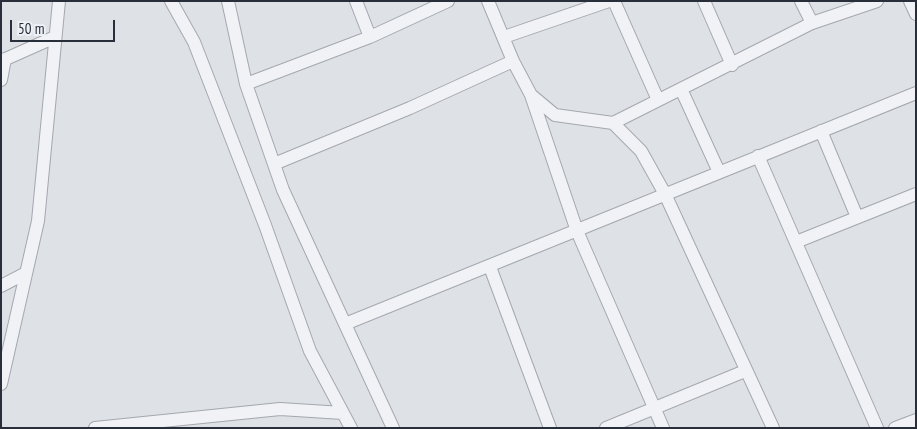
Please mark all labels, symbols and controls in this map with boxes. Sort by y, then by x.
scale bar [12,10,118,42]
text: 50 m [18,19,44,38]

